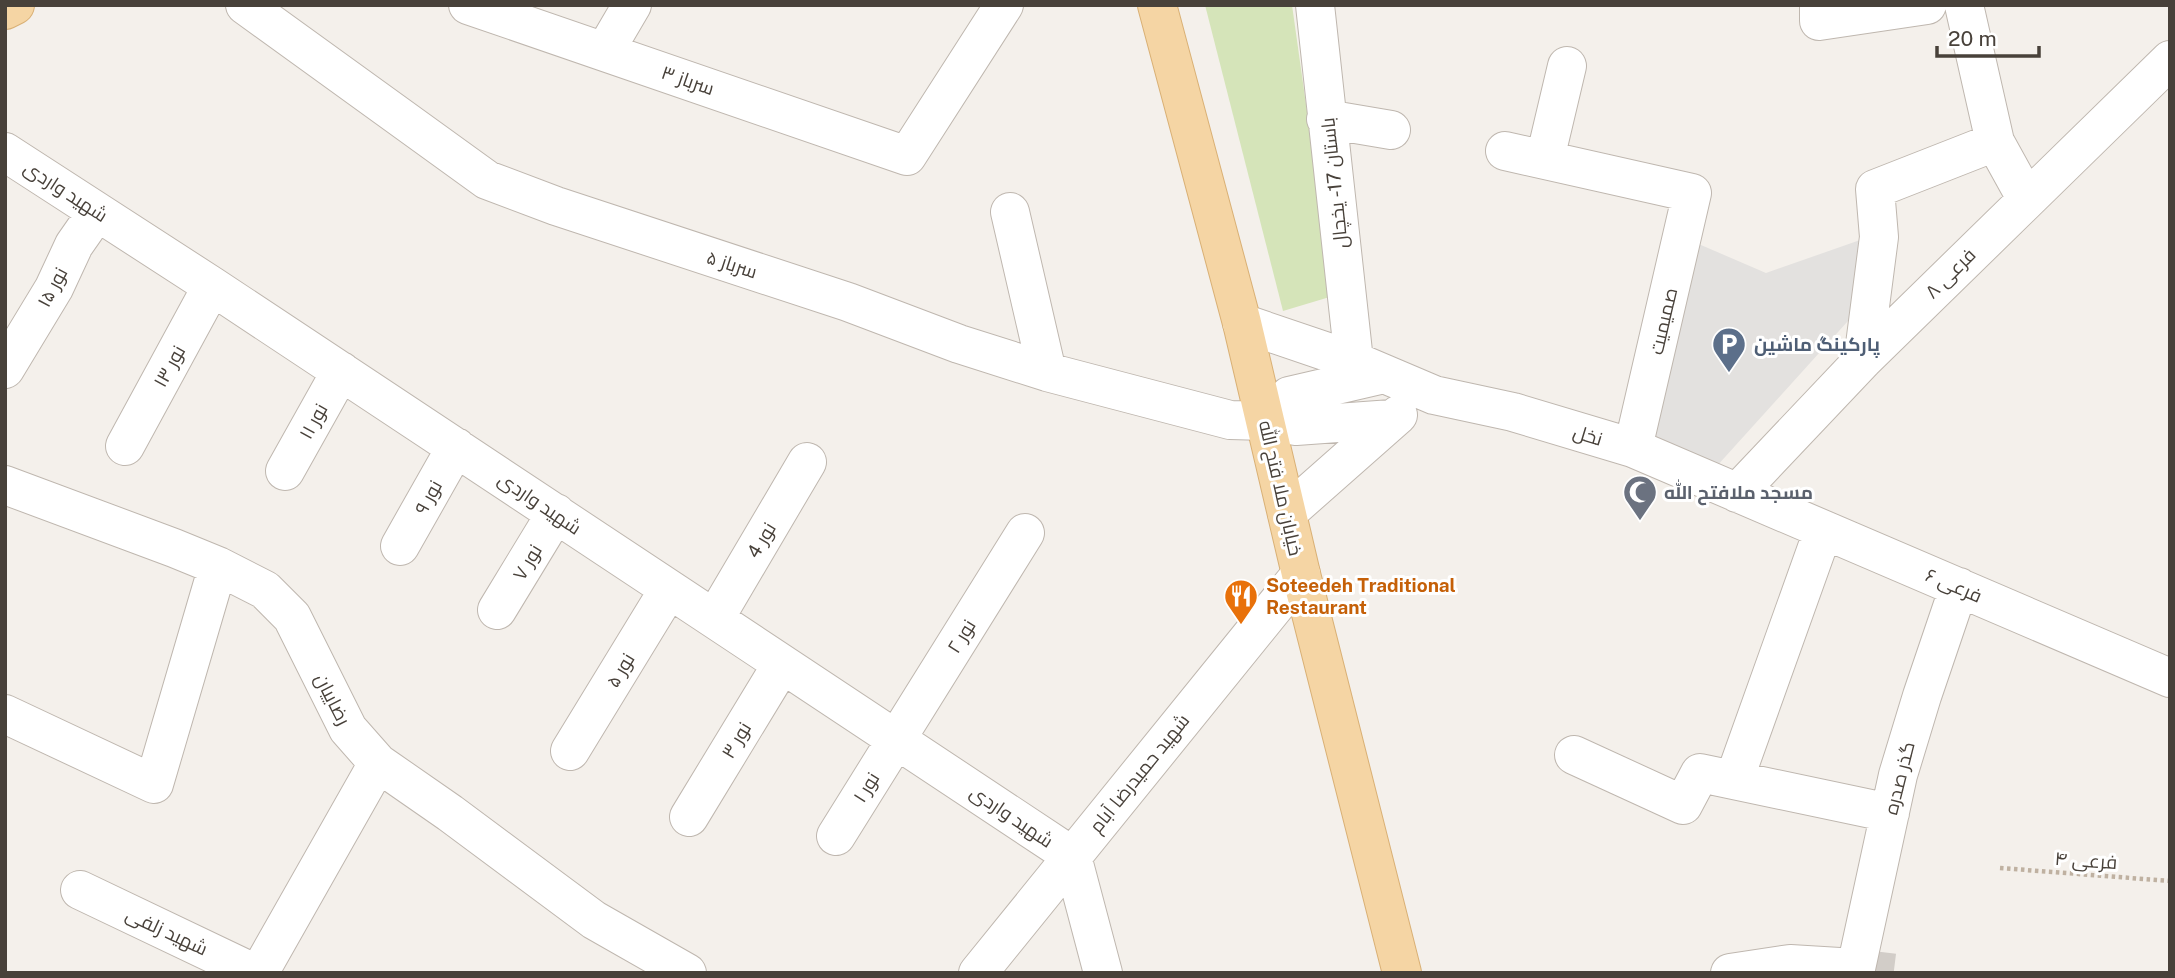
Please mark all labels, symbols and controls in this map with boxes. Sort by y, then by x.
scale bar [1937,14,2038,58]
text: 20 m [1948,26,1997,51]
street label: سرباز ۳ [658,61,717,100]
street label: باستان 17 - یخچال [1316,116,1354,250]
street label: شهید واردی [20,156,112,227]
street label: فرعی ۸ [1920,243,1980,303]
street label: سرباز ۵ [704,246,760,283]
street label: نور ۱۵ [32,263,72,311]
street label: صمیمیت [1645,285,1681,357]
parking icon: پارکینگ ماشین [1710,325,1748,374]
place label: پارکینگ ماشین [1754,333,1880,358]
street label: نور ۱۳ [149,341,190,391]
street label: نور ۱۱ [294,399,333,443]
street label: خیابان ملا فتح الله [1252,418,1308,558]
street label: نخل [1570,420,1605,451]
street label: شهید واردی [494,467,586,540]
mosque icon: مسجد ملافتح الله [1621,473,1659,522]
street label: نور ۹ [410,476,447,518]
place label: مسجد ملافتح الله [1664,479,1813,506]
street label: نور 4 [742,518,781,562]
street label: نور ۷ [508,540,547,584]
street label: فرعی ۶ [1922,563,1985,608]
place label: Soteedeh Traditional Restaurant [1266,574,1456,618]
restaurant icon: Soteedeh Traditional Restaurant [1222,577,1260,626]
street label: نور ۲ [942,615,981,657]
street label: نور ۵ [601,649,640,692]
street label: رضاییان [310,669,355,729]
street label: شهید حمیدرضا آبام [1084,709,1196,839]
street label: نور ۳ [717,718,756,763]
street label: گذر صدره [1879,739,1920,817]
street label: نور ۱ [848,768,885,807]
street label: شهید واردی [966,780,1058,853]
street label: فرعی ۴ [2054,847,2118,874]
street label: شهید زلفی [122,902,211,960]

